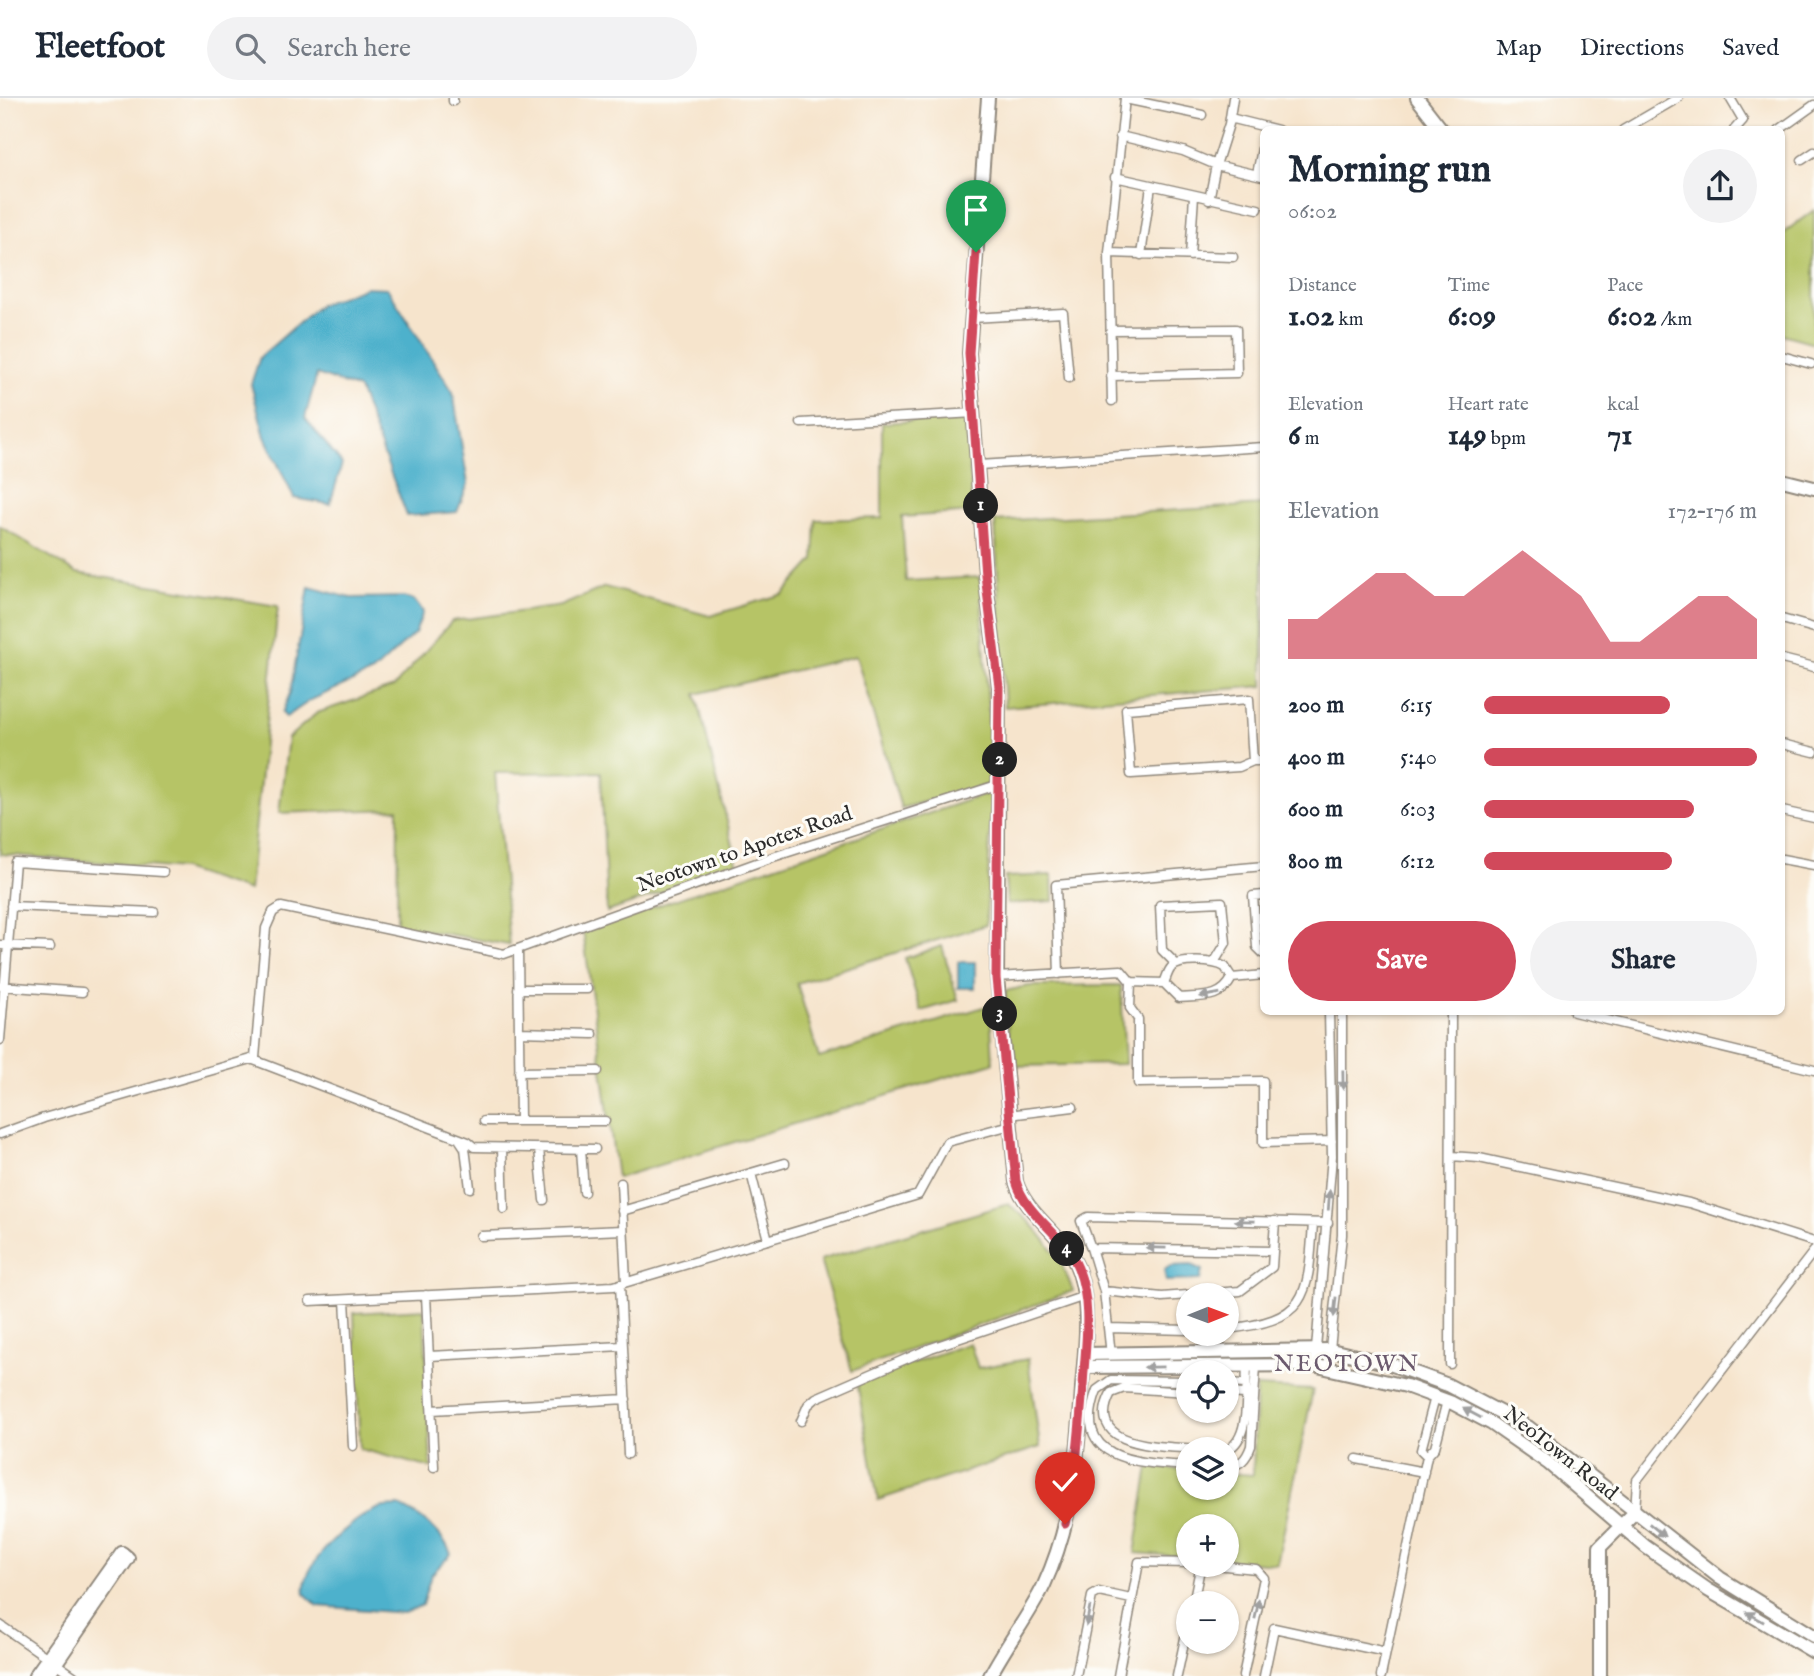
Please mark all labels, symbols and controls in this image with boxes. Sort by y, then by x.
search box [207,17,697,80]
text: Fleetfoot [35,27,165,69]
icon: search [231,29,269,67]
text: Search here [287,32,411,65]
text: Map [1496,33,1542,64]
text: Directions [1580,33,1684,64]
text: Saved [1722,33,1779,64]
text: Morning run [1288,147,1491,195]
button: share [1683,149,1757,223]
pin [946,180,1006,252]
icon: arrive [957,191,995,229]
text: 06:02 [1288,197,1337,226]
text: Distance [1288,274,1357,298]
text: Time [1448,274,1490,298]
text: Pace [1607,274,1643,298]
text: 1.02 [1288,298,1334,336]
text: 6:09 [1448,298,1496,336]
text: 6:02 [1607,298,1657,336]
text: km [1334,308,1363,332]
text: /km [1657,308,1692,332]
text: Elevation [1288,393,1363,417]
text: Heart rate [1448,393,1529,417]
text: kcal [1607,393,1639,417]
text: 6 [1288,417,1301,455]
text: 149 [1448,417,1487,455]
text: 71 [1607,417,1633,455]
text: m [1301,427,1319,451]
text: bpm [1487,427,1526,451]
pin: 1 [964,488,998,524]
text: 1 [977,493,984,517]
text: Elevation [1288,497,1379,526]
text: 172–176 m [1667,497,1757,526]
text: 200 m [1288,691,1344,720]
text: 6:15 [1400,691,1433,720]
pin: 2 [982,742,1018,778]
text: 400 m [1288,743,1345,772]
text: 5:40 [1400,743,1437,772]
text: 2 [995,747,1004,771]
text: 600 m [1288,795,1343,824]
text: 6:03 [1400,795,1436,824]
street label: Neotown to Apotex Road [634,800,857,899]
text: 800 m [1288,847,1342,876]
text: 6:12 [1400,847,1435,876]
button: Save [1288,921,1516,1001]
button: Share [1530,921,1757,1001]
one-way arrow [1199,990,1221,1001]
pin: 3 [982,996,1018,1032]
text: 3 [996,1001,1003,1025]
one-way arrow [1337,1069,1348,1091]
one-way arrow [1324,1189,1335,1211]
one-way arrow [1233,1215,1255,1226]
pin: 4 [1050,1232,1084,1266]
text: 4 [1062,1236,1071,1260]
one-way arrow [1145,1243,1167,1254]
north arrow [1176,1283,1239,1346]
map controls [1176,1283,1239,1654]
one-way arrow [1330,1296,1341,1318]
district label: NEOTOWN [1274,1350,1420,1379]
button: locate [1176,1360,1239,1423]
one-way arrow [1143,1361,1165,1373]
street label: NeoTown Road [1497,1401,1623,1508]
one-way arrow [1462,1408,1482,1419]
button: layers [1176,1437,1239,1500]
pin [1035,1452,1095,1524]
icon: check [1046,1463,1084,1501]
button: + [1176,1514,1239,1577]
one-way arrow [1647,1523,1665,1538]
button: − [1176,1591,1239,1654]
one-way arrow [1252,1598,1263,1620]
one-way arrow [1082,1605,1093,1627]
one-way arrow [1745,1612,1765,1624]

